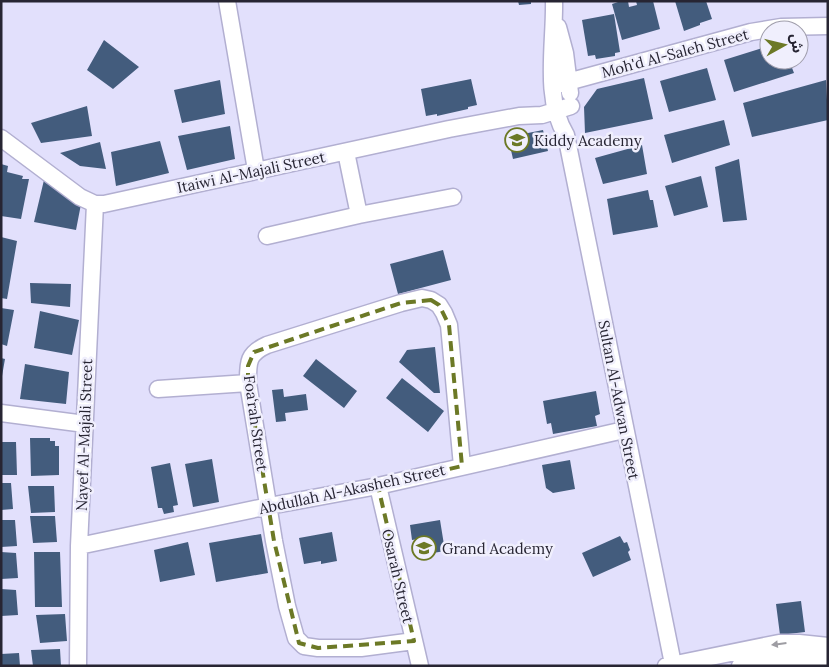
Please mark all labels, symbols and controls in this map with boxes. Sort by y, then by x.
north arrow [759,20,809,70]
street label: Moh'd Al-Saleh Street [599,24,751,82]
text: ش [787,32,807,54]
school or university icon: Kiddy Academy [504,127,530,153]
place label: Kiddy Academy [534,131,642,150]
street label: Itaiwi Al-Majali Street [175,147,327,197]
street label: Sultan Al-Adwan Street [594,319,644,482]
street label: Nayef Al-Majali Street [72,358,96,511]
street label: Foa‘rah Street [240,374,272,472]
street label: Abdullah Al-Akasheh Street [256,460,447,518]
street label: Osarah Street [378,527,418,625]
school or university icon: Grand Academy [411,535,437,561]
place label: Grand Academy [442,539,553,558]
one-way arrow [771,640,787,648]

